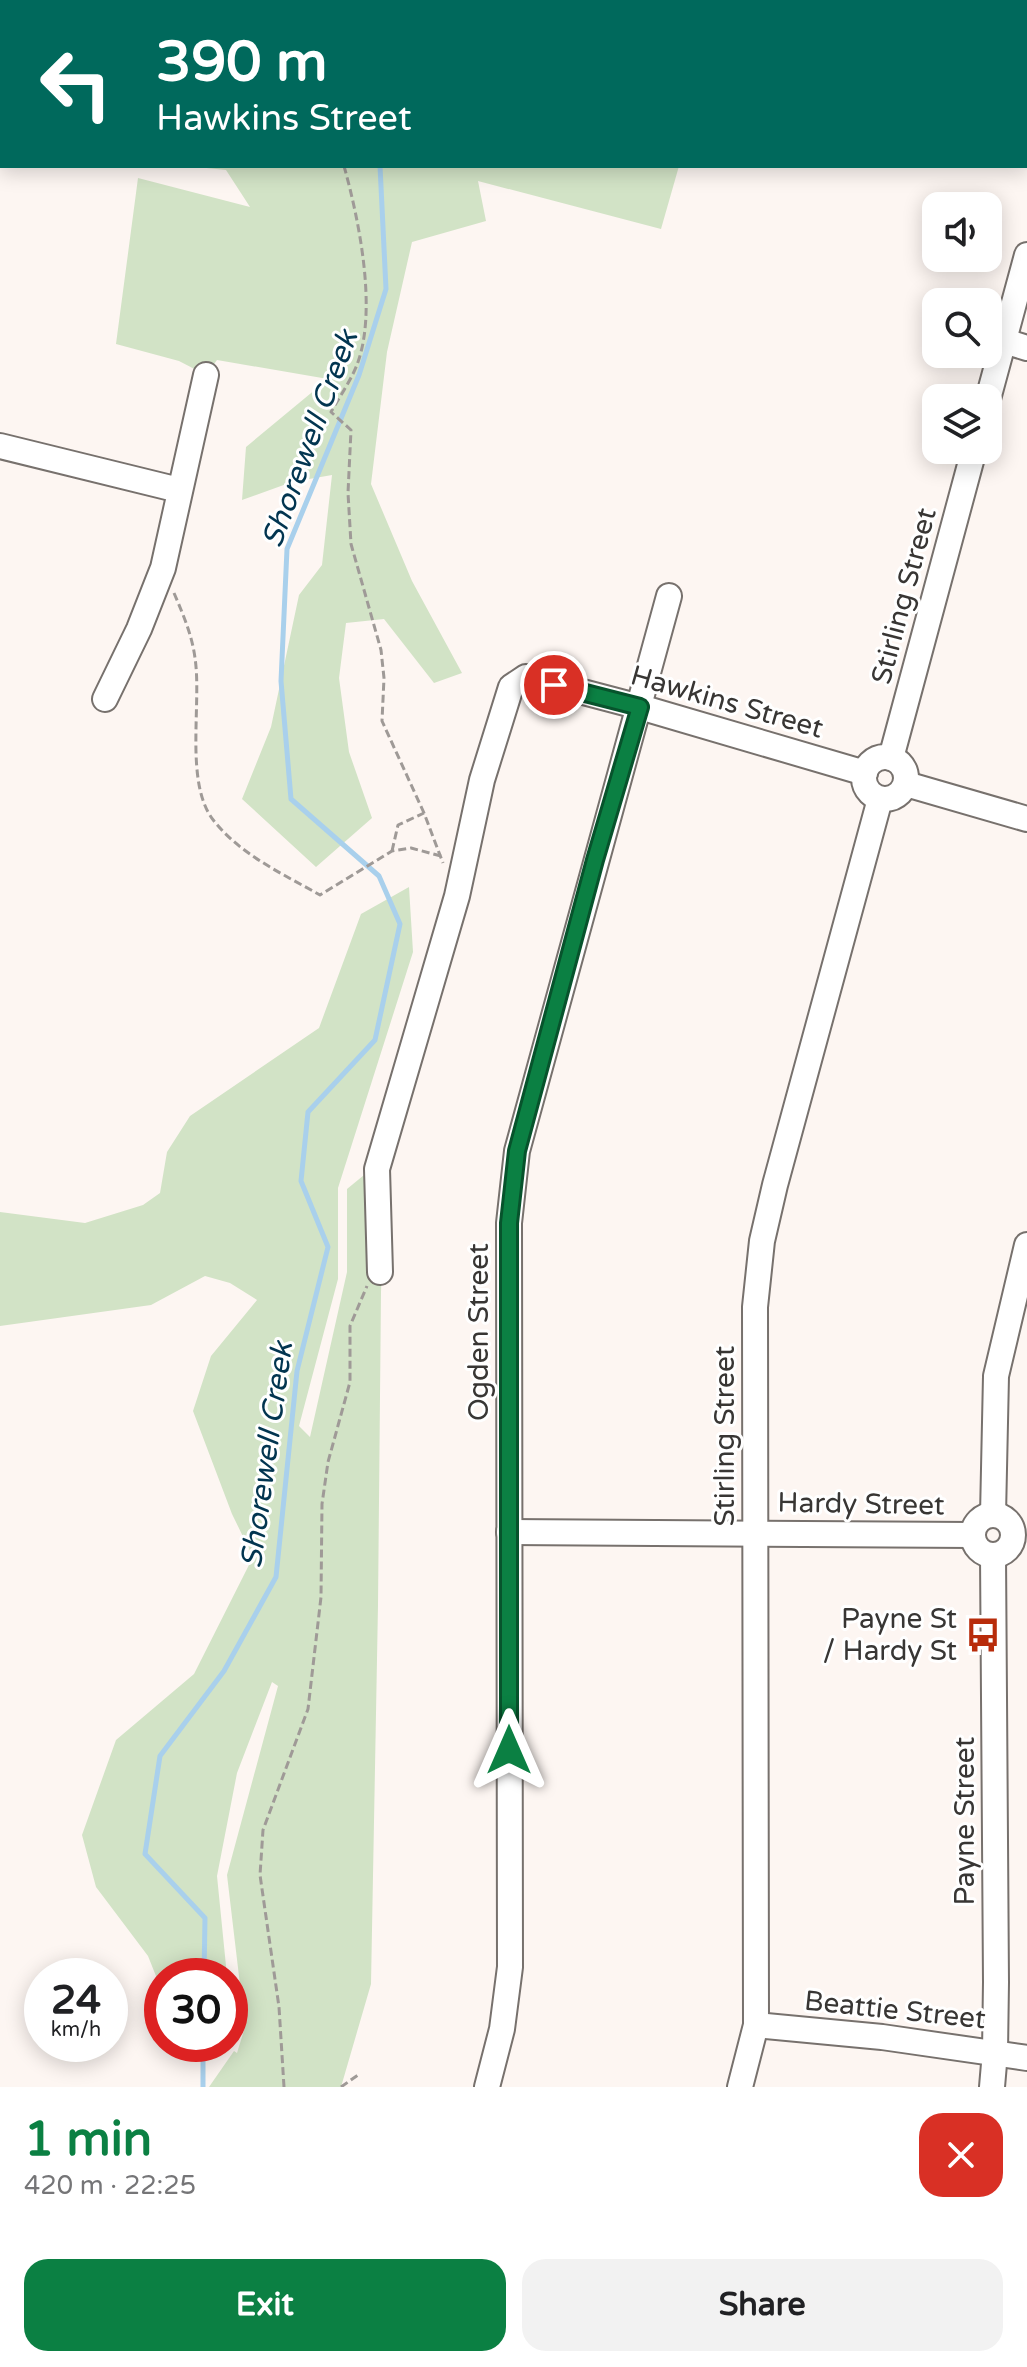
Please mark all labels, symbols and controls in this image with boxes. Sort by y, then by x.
text: 390 m [156,29,327,96]
icon: left [24,32,128,136]
text: Hawkins Street [156,97,412,140]
map controls [922,192,1002,464]
button: sound [922,192,1002,272]
button: search [922,288,1002,368]
water label: Shorewell Creek [254,323,367,552]
button: layers [922,384,1002,464]
street label: Stirling Street [864,504,944,688]
pin [520,651,588,719]
street label: Hawkins Street [627,658,828,746]
icon: arrive [532,663,576,707]
street label: Ogden Street [462,1243,496,1421]
water label: Shorewell Creek [233,1337,302,1570]
street label: Stirling Street [708,1345,742,1527]
street label: Hardy Street [777,1486,945,1522]
place label: Payne St / Hardy St [823,1602,957,1668]
bus stop icon: Payne St / Hardy St [964,1616,1002,1654]
position arrow [467,1708,551,1792]
street label: Payne Street [948,1736,982,1905]
speed limit sign: 30 [144,1958,248,2062]
text: 24 [51,1976,101,2024]
street label: Beattie Street [803,1984,988,2036]
text: km/h [51,2018,101,2042]
text: 1 min [24,2111,152,2169]
button: close [919,2113,1003,2197]
text: 420 m · 22:25 [24,2170,196,2201]
button: Exit [24,2259,506,2351]
button: Share [522,2259,1003,2351]

